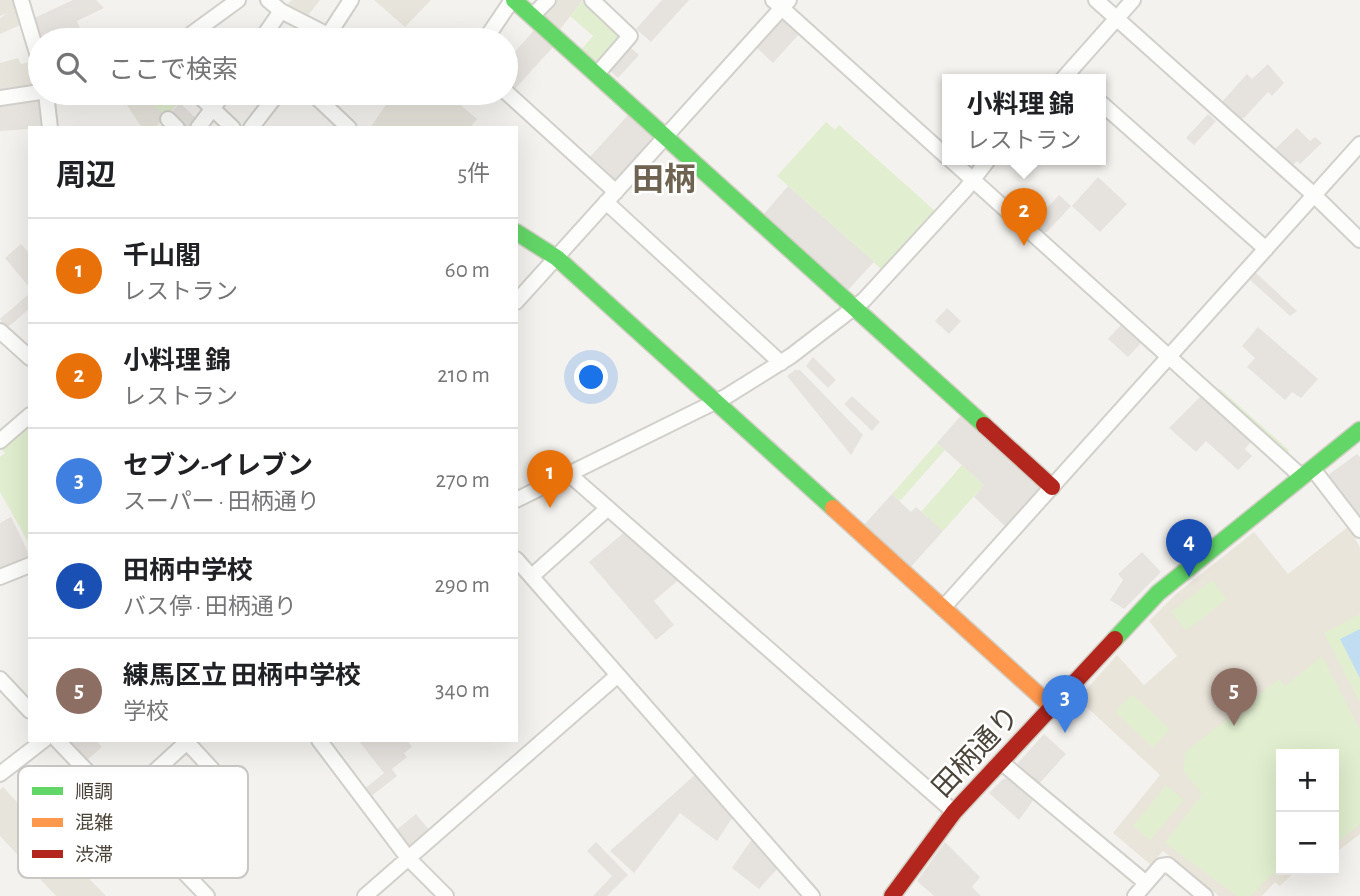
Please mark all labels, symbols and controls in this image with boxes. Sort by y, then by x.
search box [28,28,518,105]
icon: search [52,48,90,86]
text: ここで検索 [108,57,238,83]
popup [942,74,1106,165]
text: 小料理 錦 [967,92,1074,118]
text: レストラン [967,130,1082,153]
text: 周辺 [56,161,116,191]
district label: 田柄 [632,162,696,196]
text: 5件 [457,163,490,186]
pin: 2 [1001,188,1047,246]
text: 千山閣 [123,243,201,269]
text: 1 [75,259,83,282]
text: 60 m [445,259,490,282]
text: レストラン [123,281,238,304]
text: 小料理 錦 [123,348,231,374]
your location [574,360,608,394]
text: 2 [74,364,84,387]
text: 210 m [437,364,490,387]
text: レストラン [123,386,238,409]
pin: 1 [527,450,573,508]
text: セブン-イレブン [123,453,313,479]
text: 3 [74,469,84,492]
text: 270 m [436,469,490,492]
text: スーパー · 田柄通り [123,491,320,514]
pin: 4 [1166,519,1212,577]
text: 田柄中学校 [123,558,253,584]
text: 4 [73,574,85,597]
text: 290 m [434,574,490,597]
text: バス停 · 田柄通り [123,596,297,619]
text: 練馬区立 田柄中学校 [123,663,361,689]
pin: 5 [1211,668,1257,726]
pin: 3 [1042,675,1088,733]
text: 5 [74,679,84,702]
text: 340 m [435,679,490,702]
street label: 田柄通り [927,700,1025,803]
text: 学校 [123,701,169,724]
map controls [1276,749,1339,875]
button: + [1276,749,1339,812]
legend [18,766,248,878]
text: 順調 [75,782,113,802]
text: 混雑 [75,812,113,833]
button: − [1276,812,1339,875]
text: 渋滞 [75,844,113,865]

